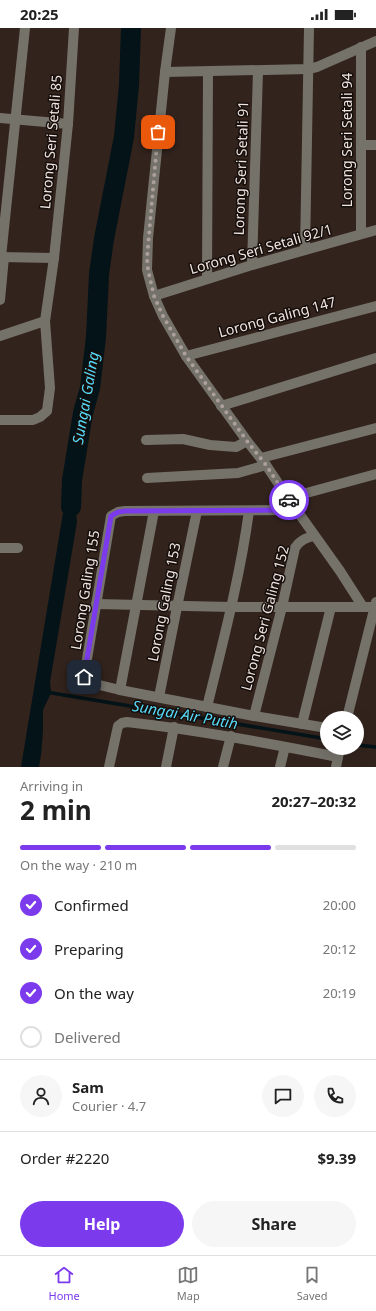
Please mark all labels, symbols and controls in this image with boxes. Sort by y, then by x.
text: 20:25 [20,4,59,24]
street label: Lorong Seri Setali 94 [337,73,356,207]
street label: Lorong Seri Setali 85 [35,74,66,210]
street label: Lorong Seri Setali 91 [229,100,252,236]
pin [141,115,175,149]
icon: bag [147,121,169,143]
street label: Lorong Seri Setali 92/1 [187,219,335,278]
street label: Lorong Galing 147 [216,292,338,341]
water label: Sungai Galing [67,350,103,446]
courier [269,480,309,520]
icon: car [278,489,300,511]
street label: Lorong Galing 155 [66,529,103,651]
street label: Lorong Galing 153 [143,541,184,663]
street label: Lorong Seri Galing 152 [236,543,293,693]
pin [67,660,101,694]
icon: home [73,666,95,688]
water label: Sungai Air Putih [131,695,240,733]
map controls [320,711,364,755]
button: layers [320,711,364,755]
text: Arriving in [20,777,83,795]
text: 20:27–20:32 [271,791,356,811]
text: 2 min [20,792,92,828]
text: On the way · 210 m [20,856,137,874]
icon: check [20,894,42,916]
text: Confirmed [54,895,129,915]
text: 20:00 [323,896,356,914]
icon: check [20,938,42,960]
text: Preparing [54,939,124,959]
text: 20:12 [323,940,356,958]
icon: check [20,982,42,1004]
text: On the way [54,983,134,1003]
text: 20:19 [323,984,356,1002]
text: Delivered [54,1027,121,1047]
button: person [20,1075,62,1117]
button: chat [262,1075,304,1117]
button: phone [314,1075,356,1117]
text: Sam [72,1077,104,1097]
text: Courier · 4.7 [72,1097,146,1115]
text: Order #2220 [20,1148,109,1168]
text: $9.39 [317,1148,356,1168]
button: Help [20,1201,184,1247]
button: Share [192,1201,356,1247]
tab: Home [49,1264,80,1303]
tab: Map [177,1264,200,1303]
tab: Saved [297,1264,328,1303]

